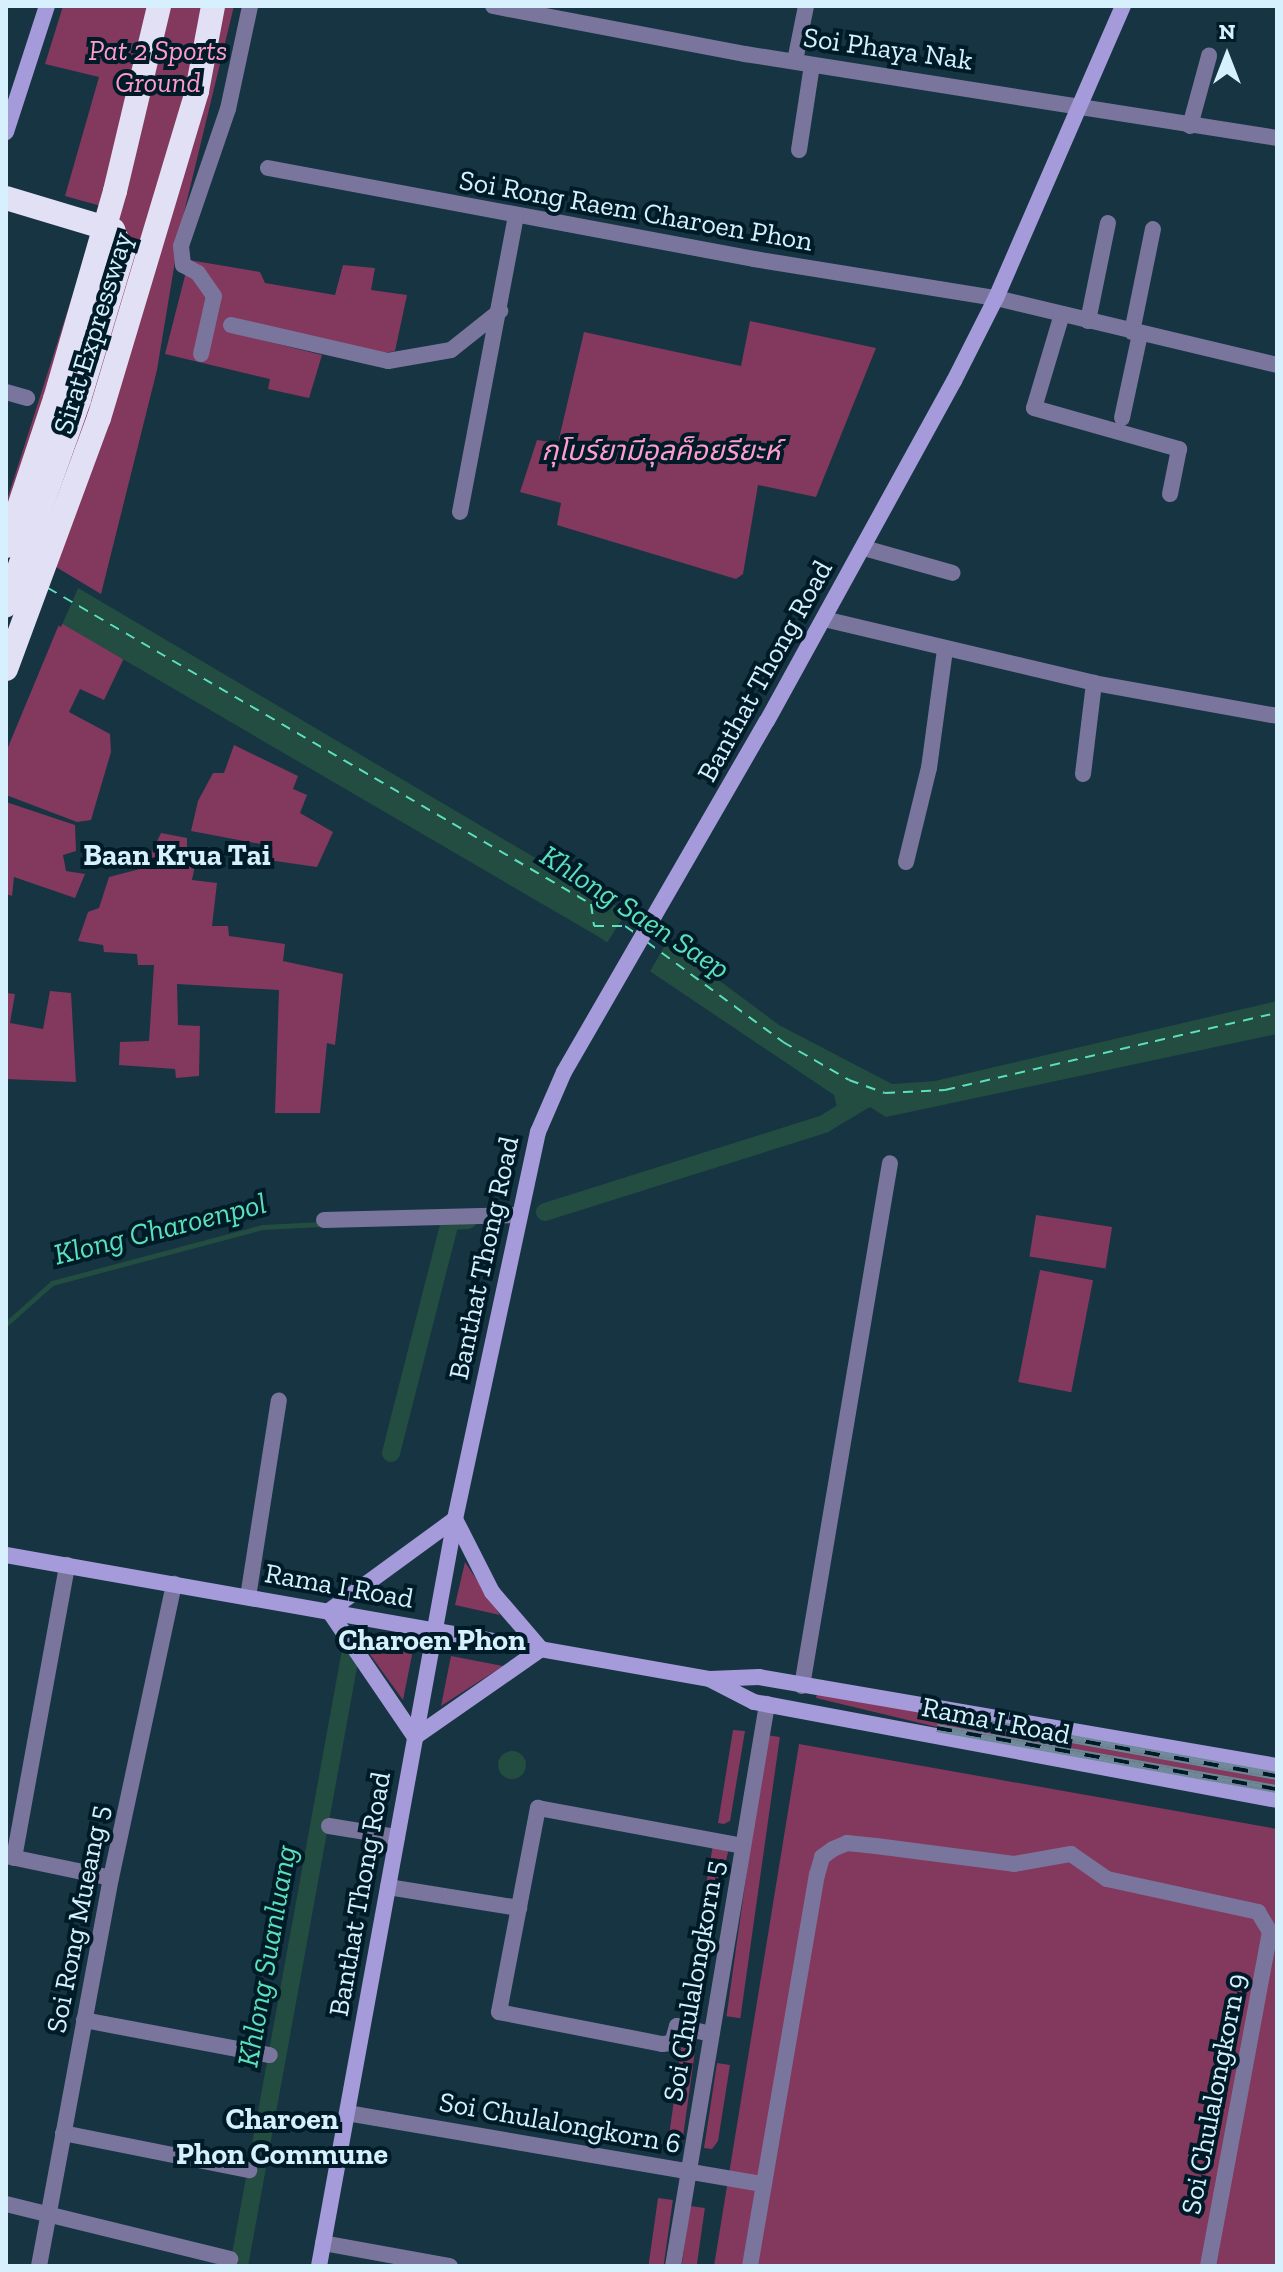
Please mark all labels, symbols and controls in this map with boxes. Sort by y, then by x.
north arrow [1187,16,1267,96]
text: N [1219,18,1235,45]
street label: Soi Phaya Nak [801,21,975,77]
park label: Pat 2 Sports Ground [88,34,228,100]
street label: Soi Rong Raem Charoen Phon [457,163,815,259]
street label: Sirat Expressway [46,228,140,438]
park label: กุโบร์ยามีอุลค็อยรียะห์ [541,434,781,468]
street label: Banthat Thong Road [690,554,840,788]
district label: Baan Krua Tai [83,837,271,873]
water label: Khlong Saen Saep [533,837,737,987]
street label: Banthat Thong Road [442,1133,526,1383]
water label: Klong Charoenpol [50,1185,270,1273]
street label: Rama I Road [262,1556,416,1616]
district label: Charoen Phon [338,1622,526,1658]
street label: Rama I Road [919,1690,1073,1752]
street label: Banthat Thong Road [322,1769,398,2019]
street label: Soi Rong Mueang 5 [39,1802,117,2036]
water label: Khlong Suanluang [230,1842,304,2070]
street label: Soi Chulalongkorn 5 [656,1858,732,2104]
street label: Soi Chulalongkorn 9 [1174,1971,1254,2217]
street label: Soi Chulalongkorn 6 [437,2085,683,2161]
district label: Charoen Phon Commune [176,2101,388,2172]

